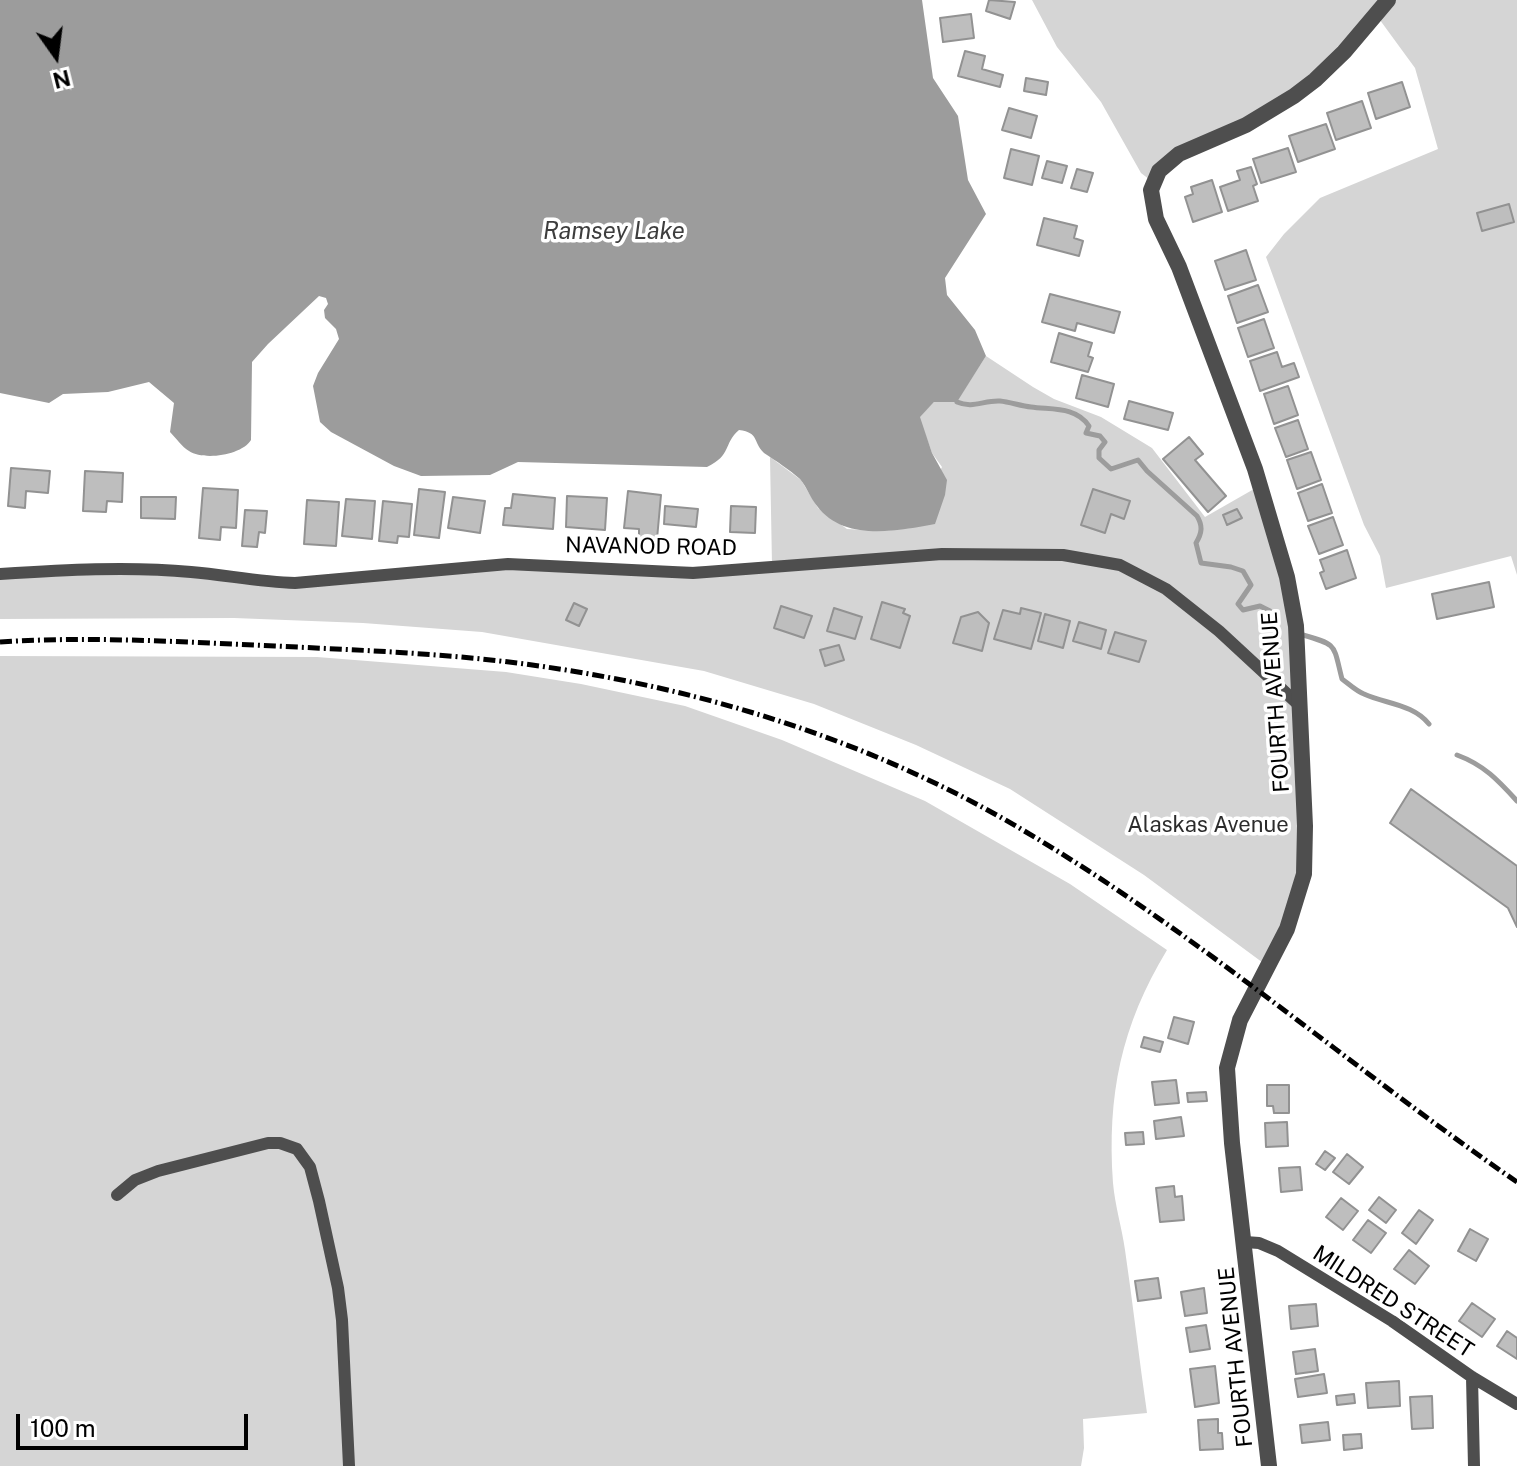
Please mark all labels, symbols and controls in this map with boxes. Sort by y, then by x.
north arrow [16,16,96,96]
text: N [50,65,73,94]
water label: Ramsey Lake [543,218,685,246]
street label: NAVANOD ROAD [565,532,737,562]
street label: FOURTH AVENUE [1257,611,1295,793]
park label: Alaskas Avenue [1127,812,1289,838]
street label: MILDRED STREET [1308,1240,1478,1364]
street label: FOURTH AVENUE [1213,1265,1259,1449]
scale bar [20,1398,252,1448]
text: 100 m [30,1414,96,1442]

